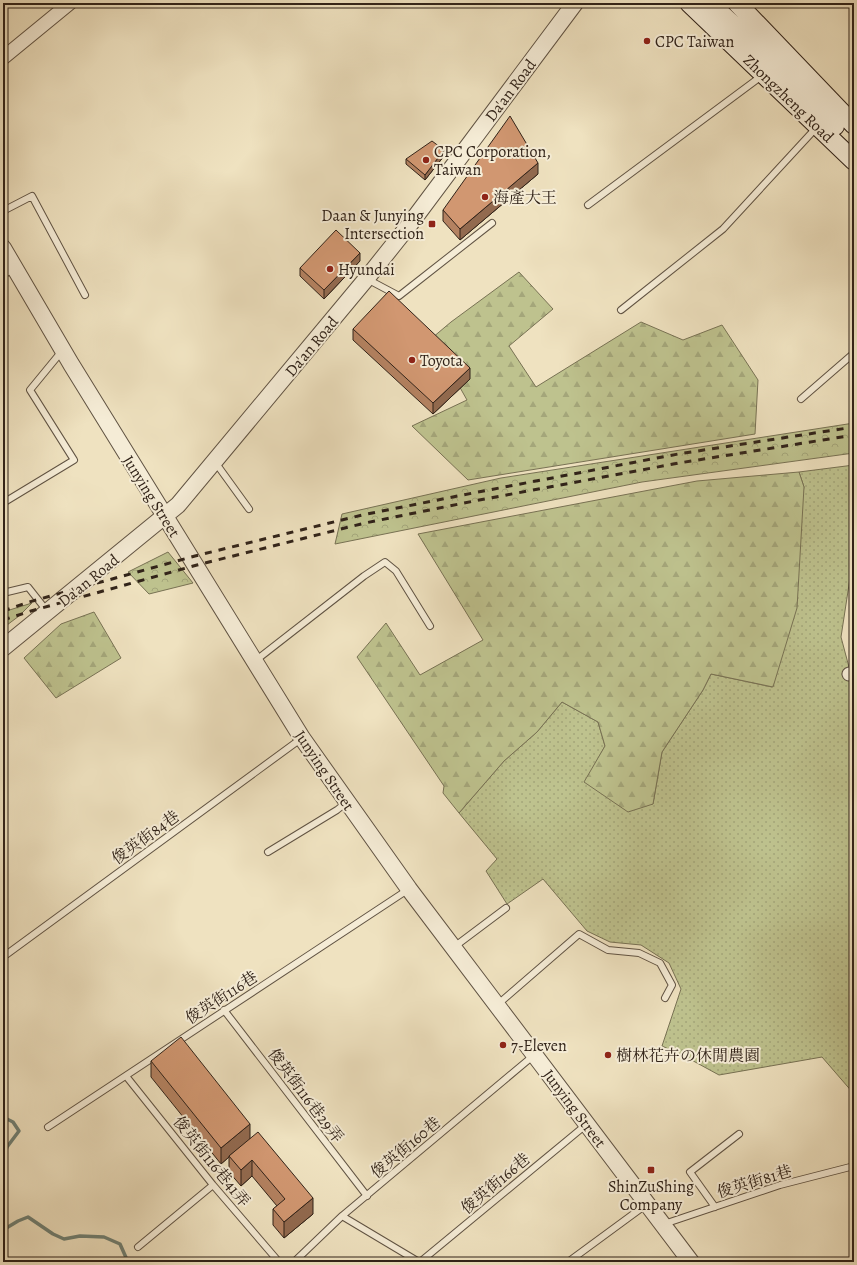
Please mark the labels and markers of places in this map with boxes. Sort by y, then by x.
place label: CPC Taiwan [655,31,734,53]
marker: CPC Taiwan [642,36,652,46]
place label: CPC Corporation, Taiwan [434,141,551,181]
marker: CPC Corporation, Taiwan [421,155,431,165]
place label: 海產大王 [493,187,557,209]
marker: 海產大王 [480,192,490,202]
place label: Daan & Junying Intersection [321,205,424,245]
marker: Daan & Junying Intersection [427,219,437,229]
place label: Hyundai [338,259,395,281]
marker: Hyundai [325,264,335,274]
place label: Toyota [420,350,464,372]
marker: Toyota [407,355,417,365]
place label: 7-Eleven [511,1035,567,1057]
marker: 7-Eleven [498,1040,508,1050]
place label: 樹林花卉の休閒農園 [616,1045,760,1067]
marker: 樹林花卉の休閒農園 [603,1050,613,1060]
marker: ShinZuShing Company [646,1165,656,1175]
place label: ShinZuShing Company [608,1176,694,1216]

